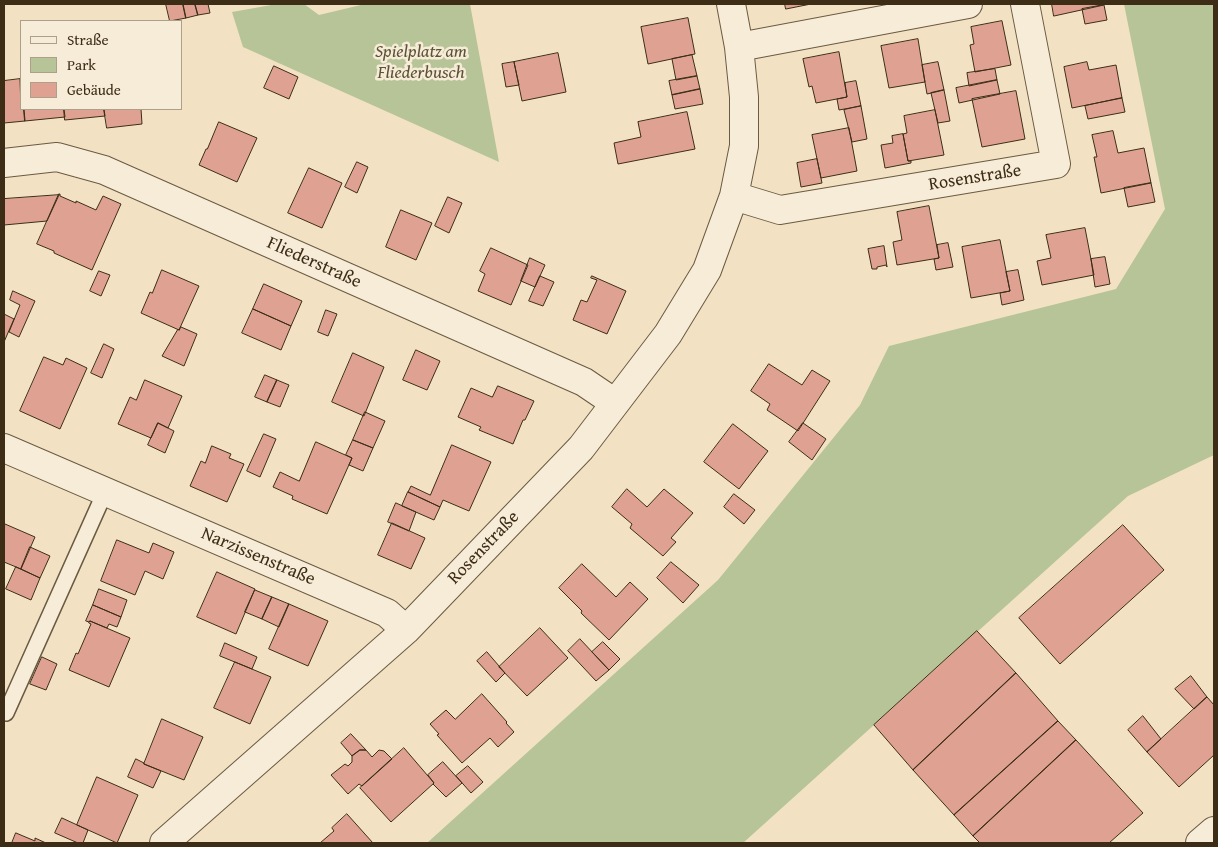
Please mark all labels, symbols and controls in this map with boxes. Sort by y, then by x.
legend [20,20,182,110]
text: Straße [67,29,109,50]
park label: Spielplatz am Fliederbusch [375,41,467,84]
text: Park [67,54,96,75]
text: Gebäude [67,79,121,100]
street label: Rosenstraße [927,160,1023,196]
street label: Fliederstraße [263,233,365,293]
street label: Rosenstraße [444,507,524,589]
street label: Narzissenstraße [198,523,318,591]

